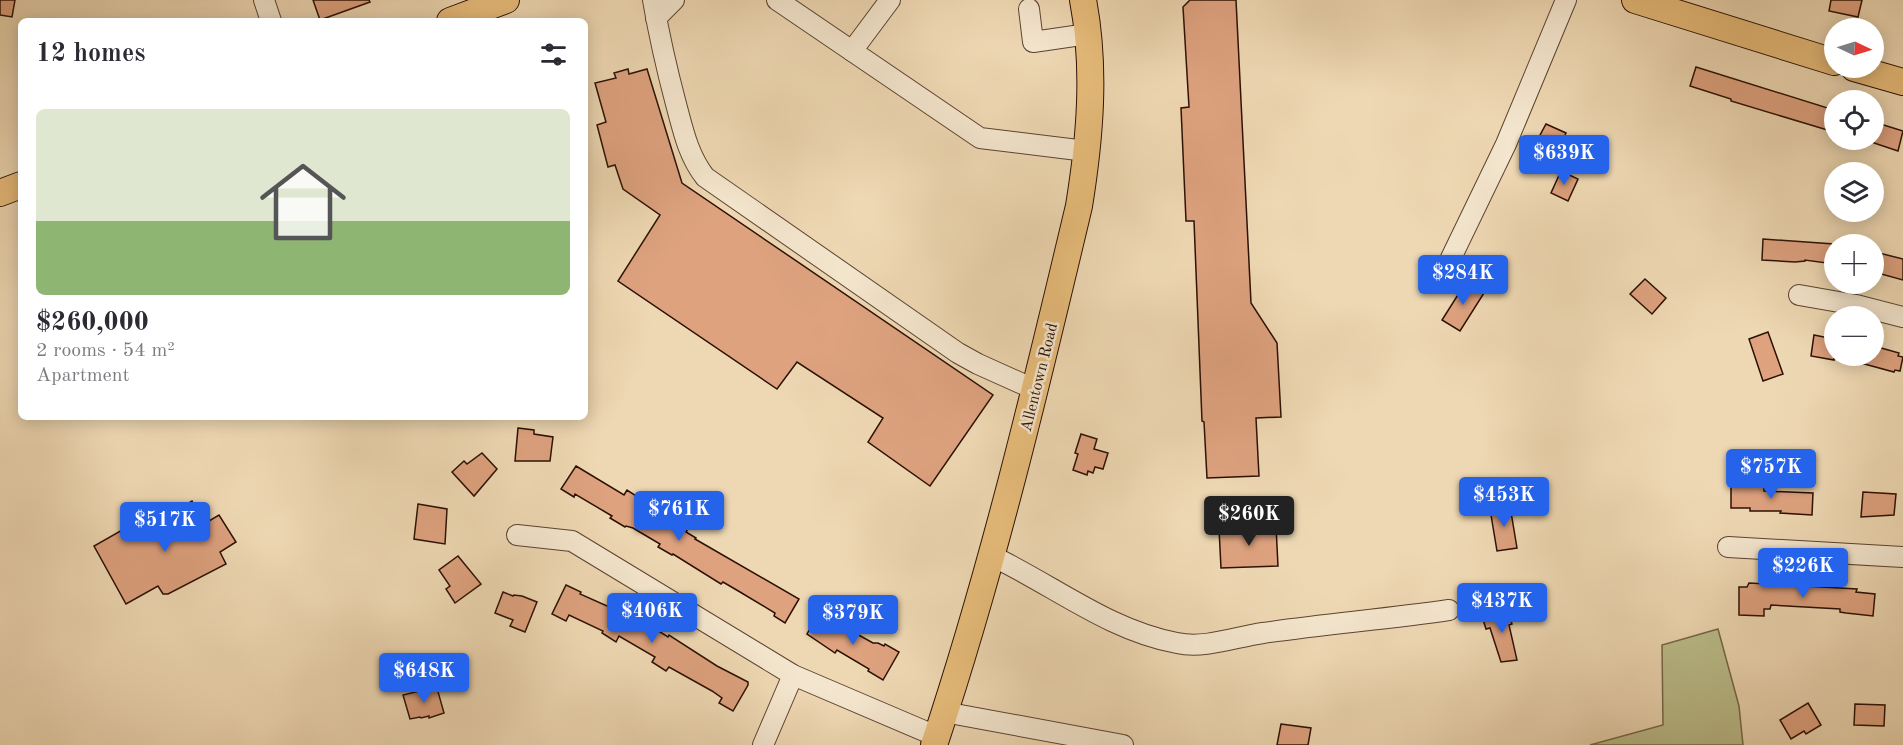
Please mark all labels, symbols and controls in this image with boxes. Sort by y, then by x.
north arrow [1824,18,1884,78]
map controls [1824,18,1884,366]
icon: filters [537,38,570,71]
text: 12 homes [36,41,145,67]
button: locate [1824,90,1884,150]
pin: $639K [1522,135,1606,186]
text: $639K [1533,144,1595,164]
icon: home [249,148,357,256]
button: layers [1824,162,1884,222]
button: + [1824,234,1884,294]
pin: $284K [1421,255,1505,306]
text: $284K [1432,264,1494,284]
button: − [1824,306,1884,366]
text: $260,000 [36,310,149,336]
street label: Allentown Road [1019,322,1061,433]
text: 2 rooms · 54 m² [36,341,175,361]
text: Apartment [36,366,130,386]
pin: $757K [1729,449,1813,500]
text: $757K [1740,458,1802,478]
pin: $453K [1462,477,1546,528]
text: $453K [1473,486,1535,506]
pin: $761K [637,491,721,542]
pin: $260K [1207,496,1291,547]
text: $761K [648,500,710,520]
pin: $517K [123,502,207,553]
text: $260K [1218,505,1280,525]
text: $517K [134,511,196,531]
pin: $226K [1761,548,1845,599]
text: $226K [1772,557,1834,577]
pin: $437K [1460,583,1544,634]
text: $437K [1471,592,1533,612]
pin: $406K [610,593,694,644]
pin: $379K [811,595,895,646]
text: $406K [621,602,683,622]
text: $379K [822,604,884,624]
pin: $648K [382,653,466,704]
text: $648K [393,662,455,682]

